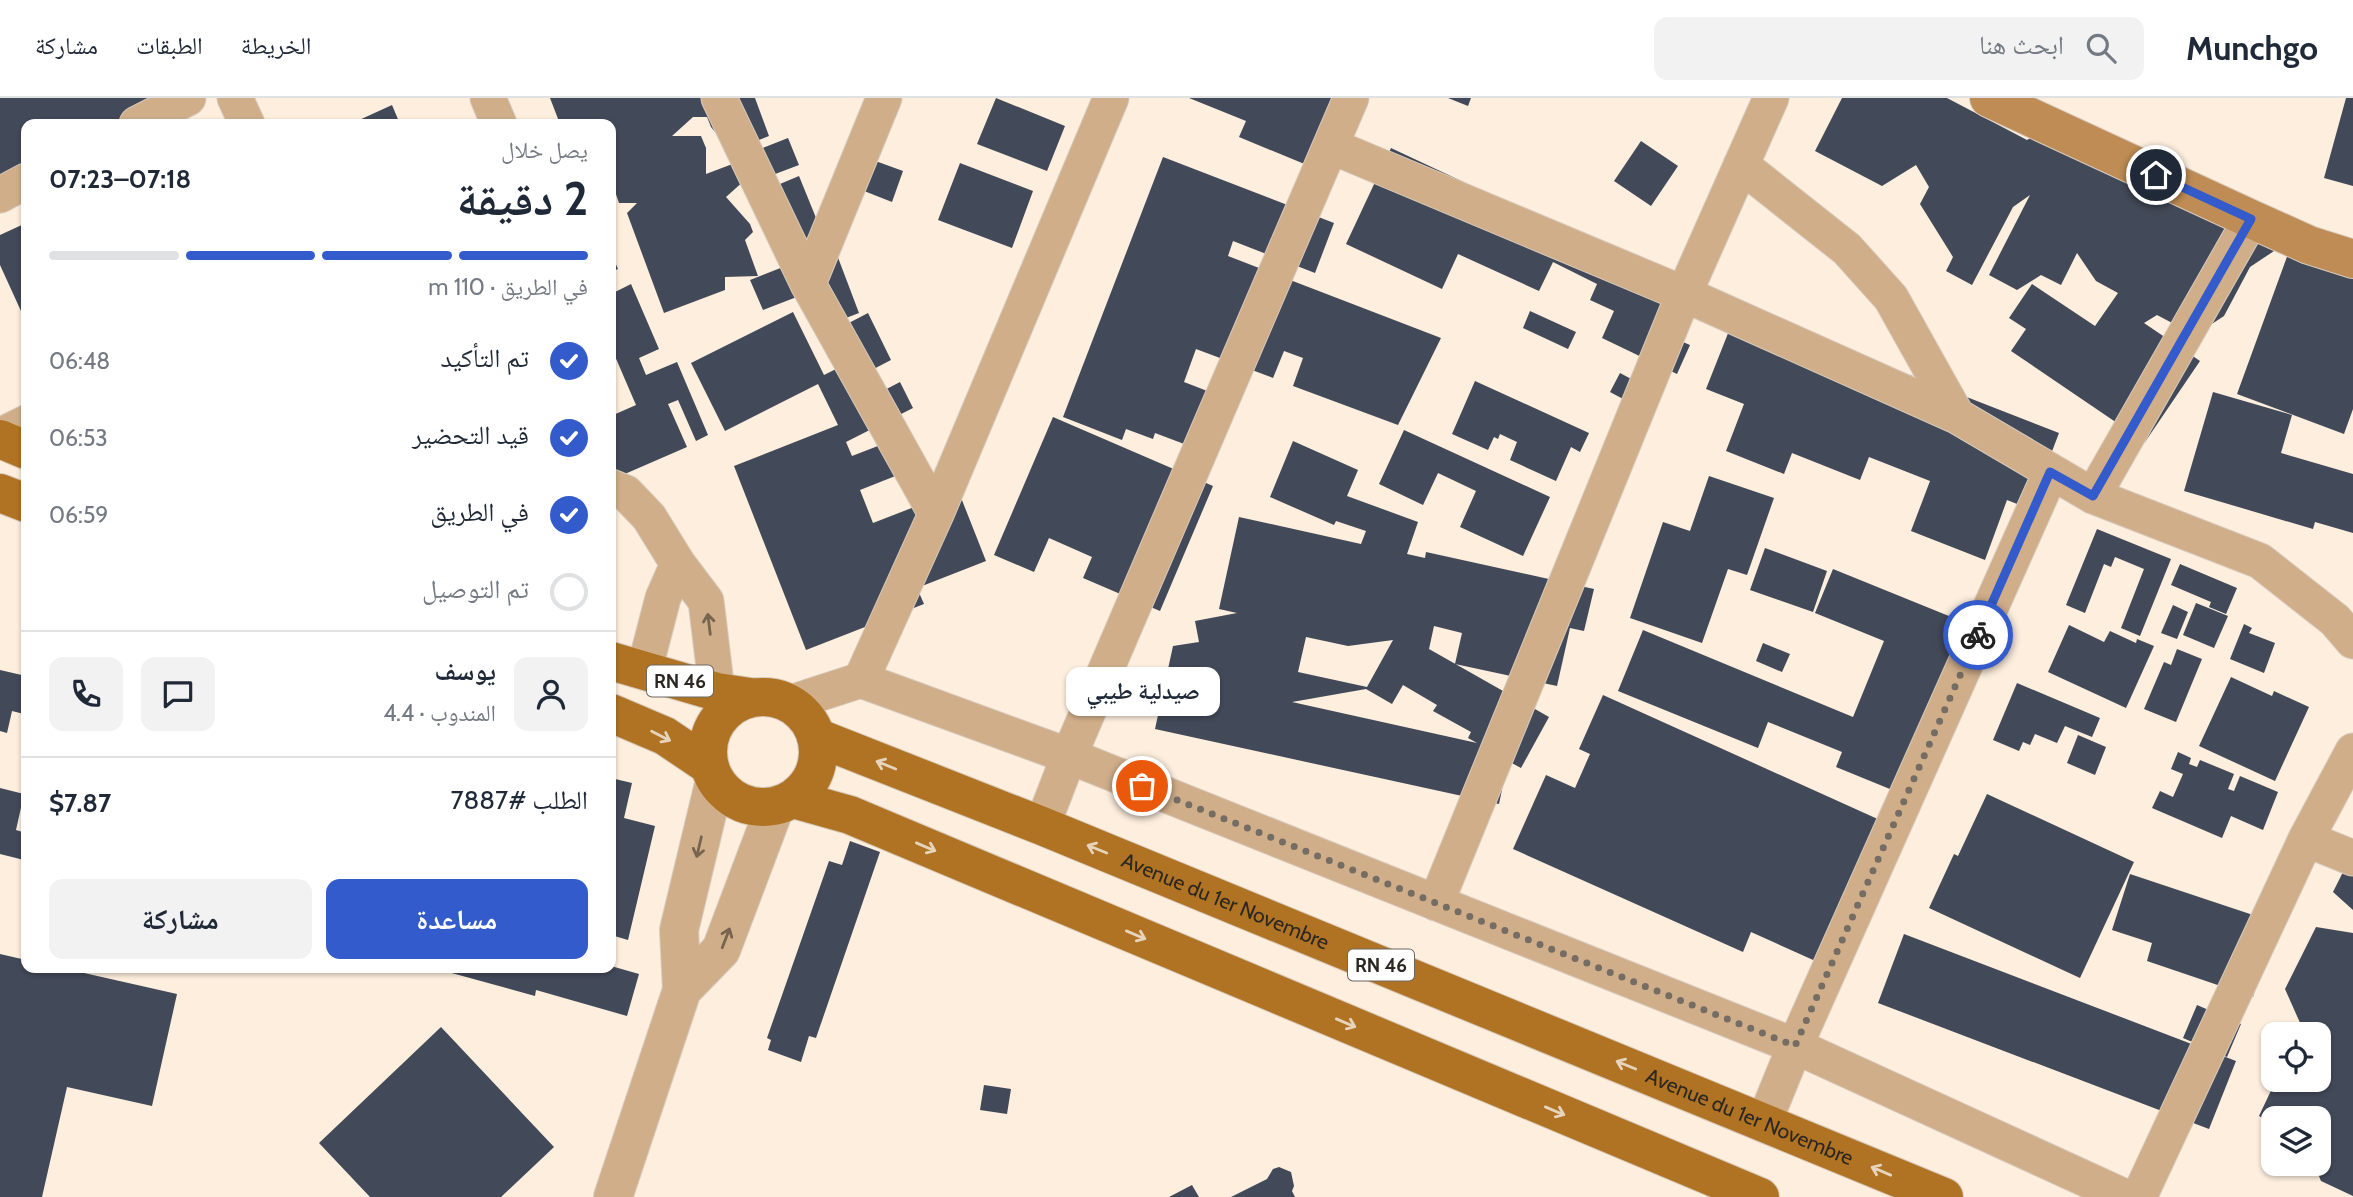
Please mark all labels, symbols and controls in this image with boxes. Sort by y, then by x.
search box [1654,17,2144,80]
text: Munchgo [2186,28,2318,68]
text: ابحث هنا [1979,29,2064,61]
icon: search [2082,29,2120,67]
text: مشاركة [35,31,98,60]
text: الطبقات [136,31,203,60]
text: الخريطة [241,31,311,60]
text: يصل خلال [501,136,588,164]
pin [2126,145,2186,205]
icon: home [2137,156,2175,194]
text: 07:18–07:23 [49,163,191,195]
text: 2 دقيقة [457,171,588,227]
text: في الطريق · 110 m [428,273,588,301]
text: تم التأكيد [440,342,529,374]
icon: check [550,342,588,380]
text: 06:48 [49,347,110,375]
text: قيد التحضير [412,419,529,451]
icon: check [550,419,588,457]
text: 06:53 [49,424,108,452]
text: في الطريق [430,496,529,528]
icon: check [550,496,588,534]
text: 06:59 [49,501,108,529]
text: تم التوصيل [422,573,529,605]
courier [1943,600,2013,670]
one-way arrow [703,613,716,636]
icon: bike [1959,616,1997,654]
text: يوسف [435,655,496,687]
button: phone [49,657,123,731]
button: chat [141,657,215,731]
button: person [514,657,588,731]
road number: RN 46 [647,666,713,696]
callout: صيدلية طيبي [1065,667,1219,716]
text: صيدلية طيبي [1086,677,1200,705]
text: المندوب · 4.4 [383,699,496,727]
one-way arrow [651,729,671,743]
pin [1112,756,1172,816]
one-way arrow [876,757,898,770]
icon: bag [1123,767,1161,805]
text: الطلب #7887 [451,784,588,816]
text: $7.87 [49,787,111,819]
one-way arrow [692,835,705,858]
one-way arrow [915,841,937,854]
one-way arrow [1087,842,1109,855]
street label: Avenue du 1er Novembre [1118,847,1333,955]
button: مشاركة [49,879,312,959]
button: مساعدة [326,879,588,959]
one-way arrow [720,928,733,950]
one-way arrow [1125,929,1146,942]
road number: RN 46 [1348,950,1414,980]
one-way arrow [1334,1017,1356,1030]
map controls [2261,1022,2331,1176]
button: locate [2261,1022,2331,1092]
one-way arrow [1615,1058,1637,1071]
street label: Avenue du 1er Novembre [1642,1063,1857,1170]
one-way arrow [1544,1106,1566,1119]
button: layers [2261,1106,2331,1176]
one-way arrow [1871,1163,1892,1176]

